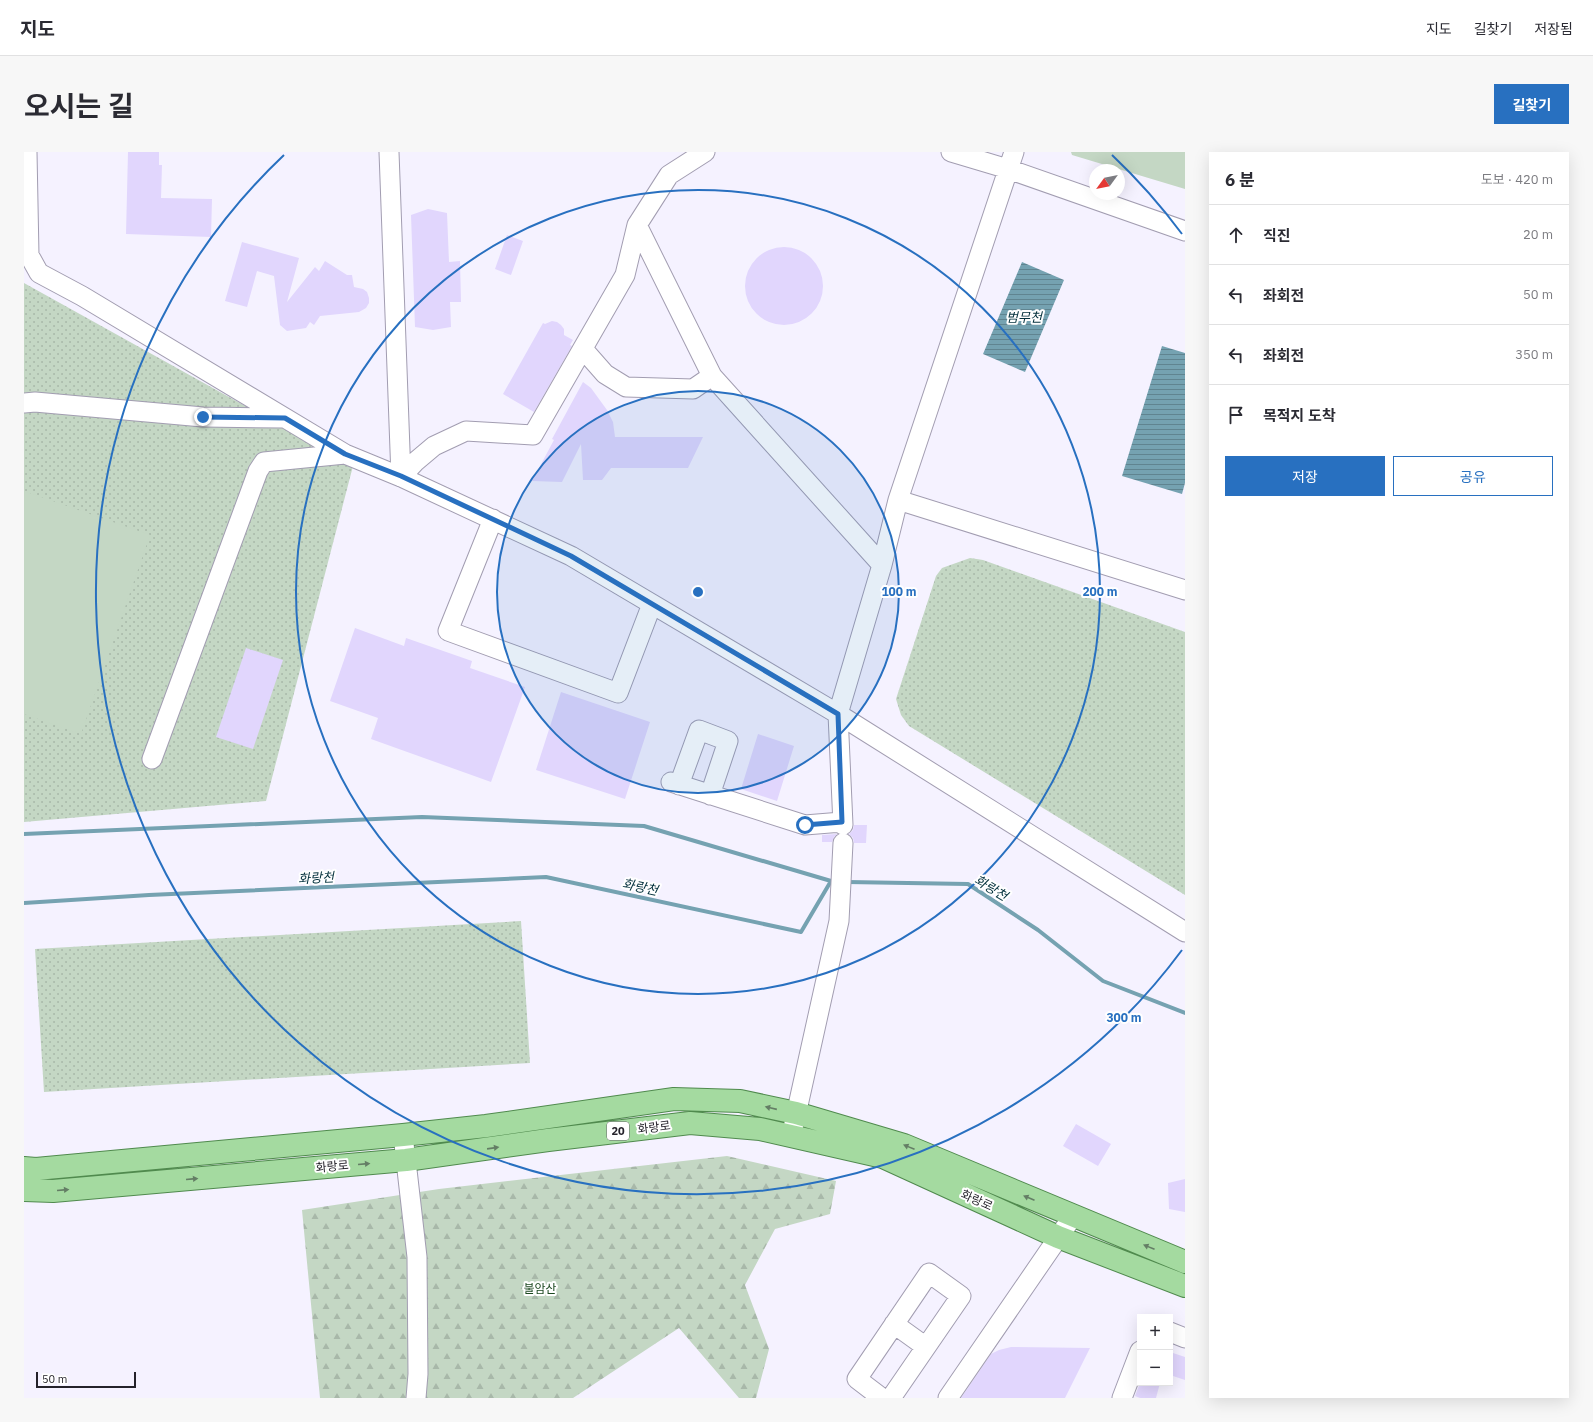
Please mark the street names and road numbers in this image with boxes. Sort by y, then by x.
street label: 화랑로 [637,1118,671,1136]
road number: 20 [607,1122,629,1140]
street label: 화랑로 [315,1157,349,1175]
street label: 화랑로 [959,1186,995,1214]

